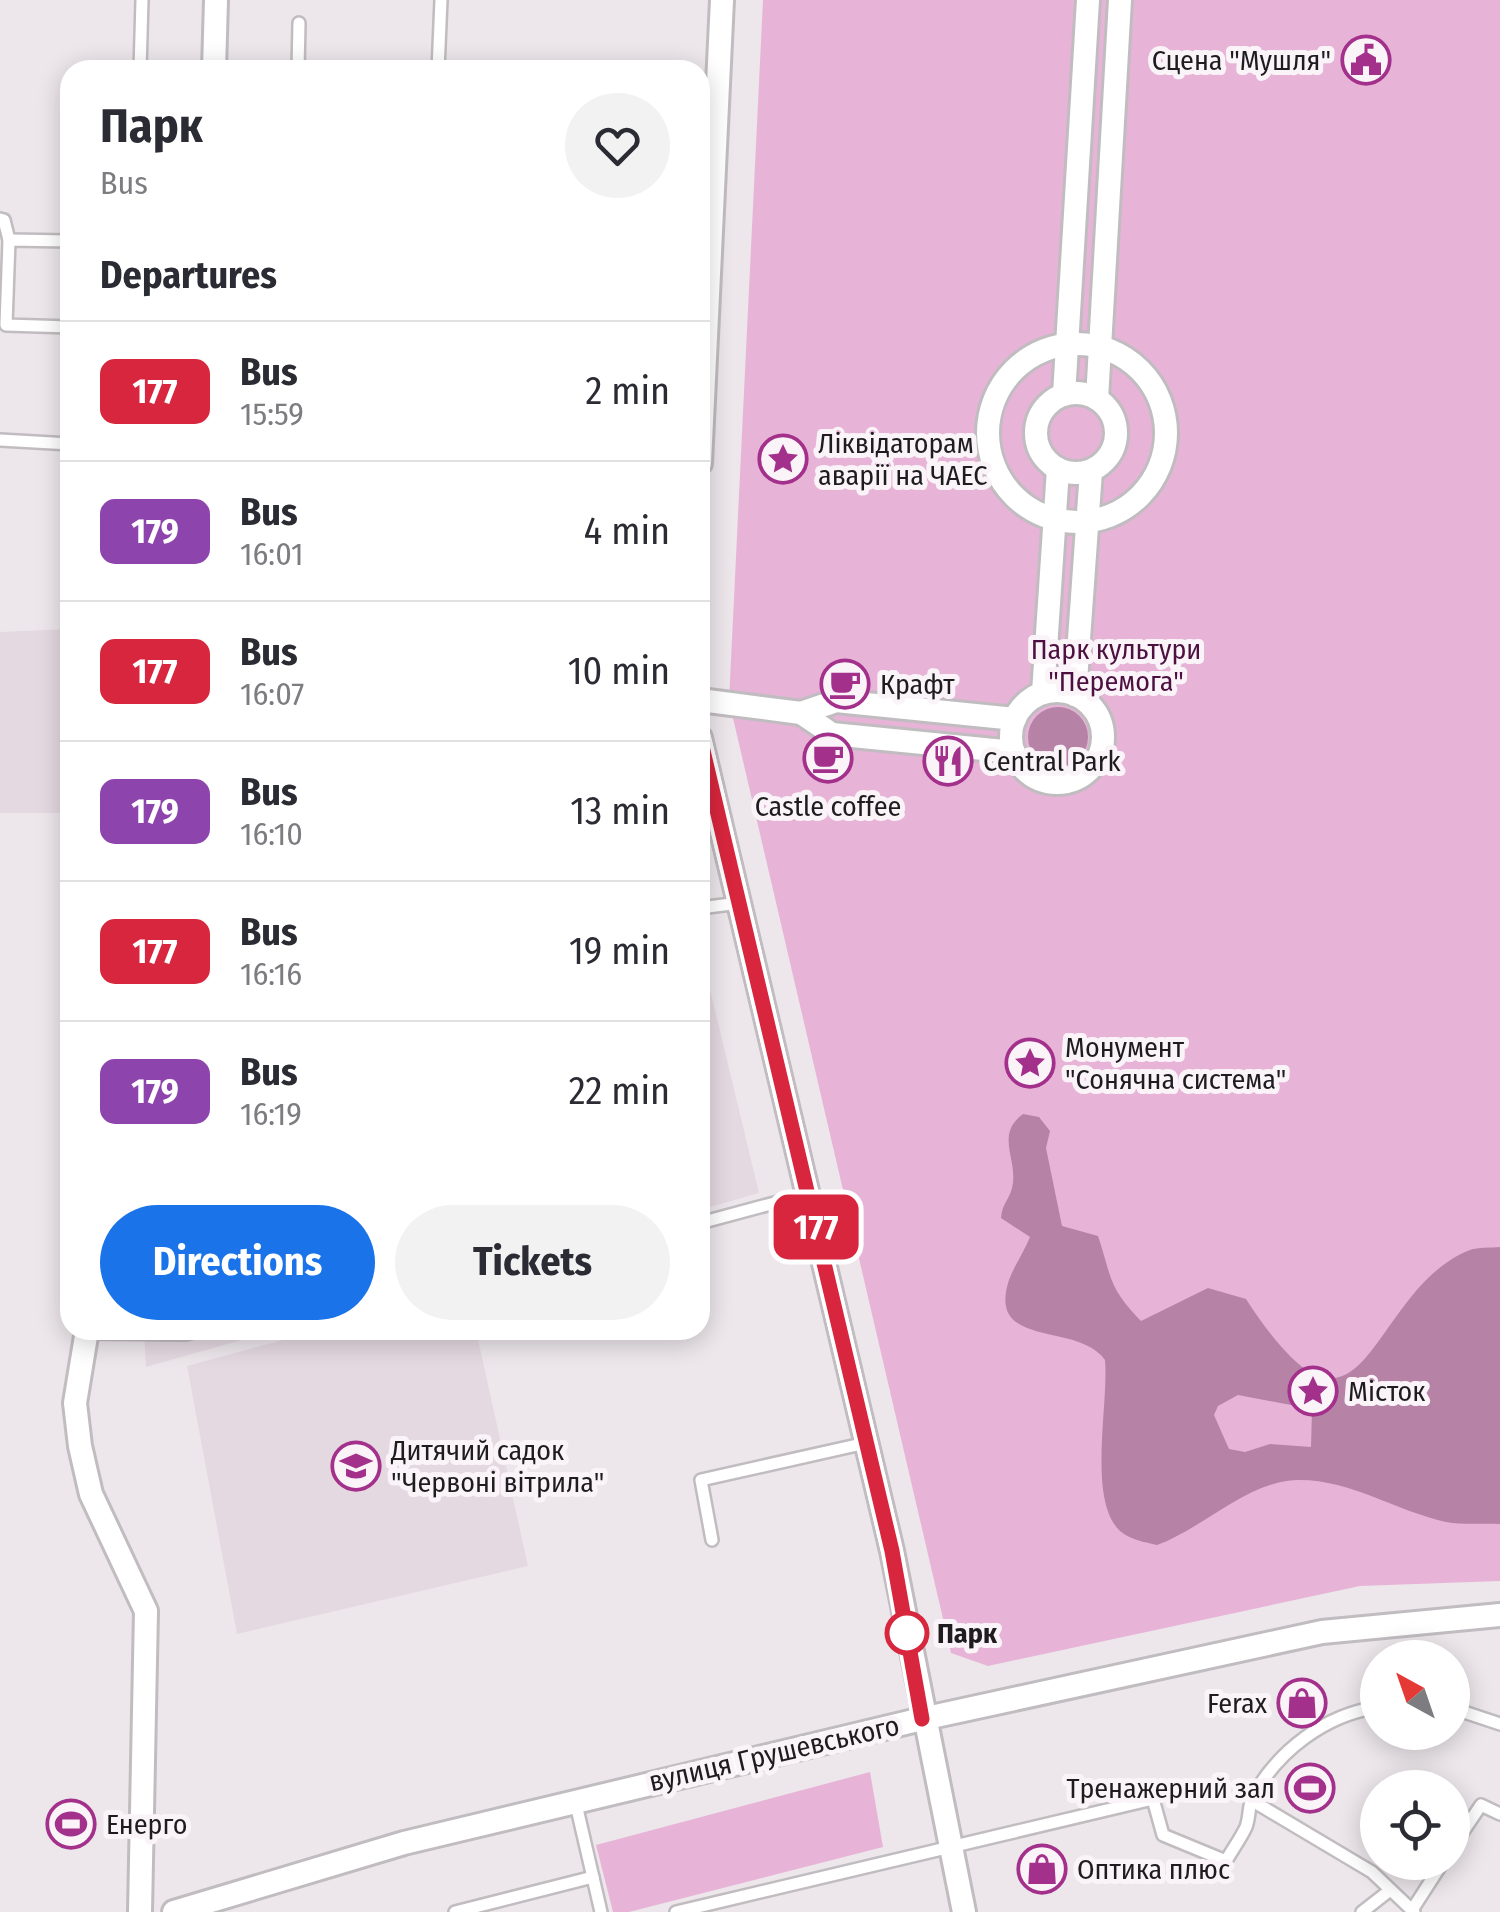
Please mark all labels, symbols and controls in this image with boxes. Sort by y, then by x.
public building icon: Сцена "Мушля" [1340,34,1392,86]
place label: Сцена "Мушля" [1152,44,1331,77]
button: heart [565,93,670,198]
text: Парк [100,97,203,155]
text: Bus [100,164,148,202]
text: Departures [100,252,277,298]
text: Bus [240,349,298,395]
text: 2 min [585,368,670,414]
text: 177 [133,370,177,412]
text: 15:59 [240,395,304,433]
place label: Ліквідаторам аварії на ЧАЕС [818,427,988,492]
place icon: Ліквідаторам аварії на ЧАЕС [757,433,809,485]
text: Bus [240,489,298,535]
text: 4 min [584,508,670,554]
text: 179 [131,510,179,552]
text: 16:01 [240,535,304,573]
text: Bus [240,629,298,675]
park label: Парк культури "Перемога" [1031,633,1201,698]
text: 10 min [568,648,670,694]
text: 177 [133,650,177,692]
cafe icon: Крафт [819,658,871,710]
place label: Крафт [880,668,955,701]
text: 16:07 [240,675,304,713]
cafe icon: Castle coffee [802,732,854,784]
restaurant icon: Central Park [922,735,974,787]
place label: Central Park [983,745,1121,778]
text: Bus [240,769,298,815]
text: 13 min [570,788,670,834]
text: 179 [131,790,179,832]
place label: Castle coffee [755,790,901,823]
text: 16:10 [240,815,303,853]
text: Bus [240,909,298,955]
text: 19 min [569,928,670,974]
text: 177 [133,930,177,972]
text: 16:16 [240,955,302,993]
place label: Монумент "Сонячна система" [1065,1031,1286,1096]
place icon: Монумент "Сонячна система" [1004,1037,1056,1089]
text: Bus [240,1049,298,1095]
text: 22 min [569,1068,670,1114]
text: 179 [131,1070,179,1112]
text: 16:19 [240,1095,302,1133]
line badge: 177 [758,1194,874,1260]
button: Directions [100,1205,375,1320]
button: Tickets [395,1205,670,1320]
text: 177 [794,1206,838,1248]
place icon: Місток [1287,1365,1339,1417]
place label: Місток [1348,1375,1425,1408]
place label: Дитячий садок "Червоні вітрила" [390,1434,604,1499]
school or university icon: Дитячий садок "Червоні вітрила" [330,1440,382,1492]
marker: Парк [886,1612,928,1654]
place label: Парк [937,1617,998,1650]
north arrow [1360,1640,1470,1750]
map controls [1360,1640,1470,1880]
shop icon: Ferax [1276,1677,1328,1729]
place label: Ferax [1207,1687,1268,1720]
street label: вулиця Грушевського [646,1709,903,1798]
sports icon: Тренажерний зал [1284,1762,1336,1814]
button: locate [1360,1770,1470,1880]
place label: Тренажерний зал [1066,1772,1275,1805]
sports icon: Енерго [45,1798,97,1850]
place label: Енерго [106,1808,187,1841]
shop icon: Оптика плюс [1016,1843,1068,1895]
place label: Оптика плюс [1077,1853,1230,1886]

